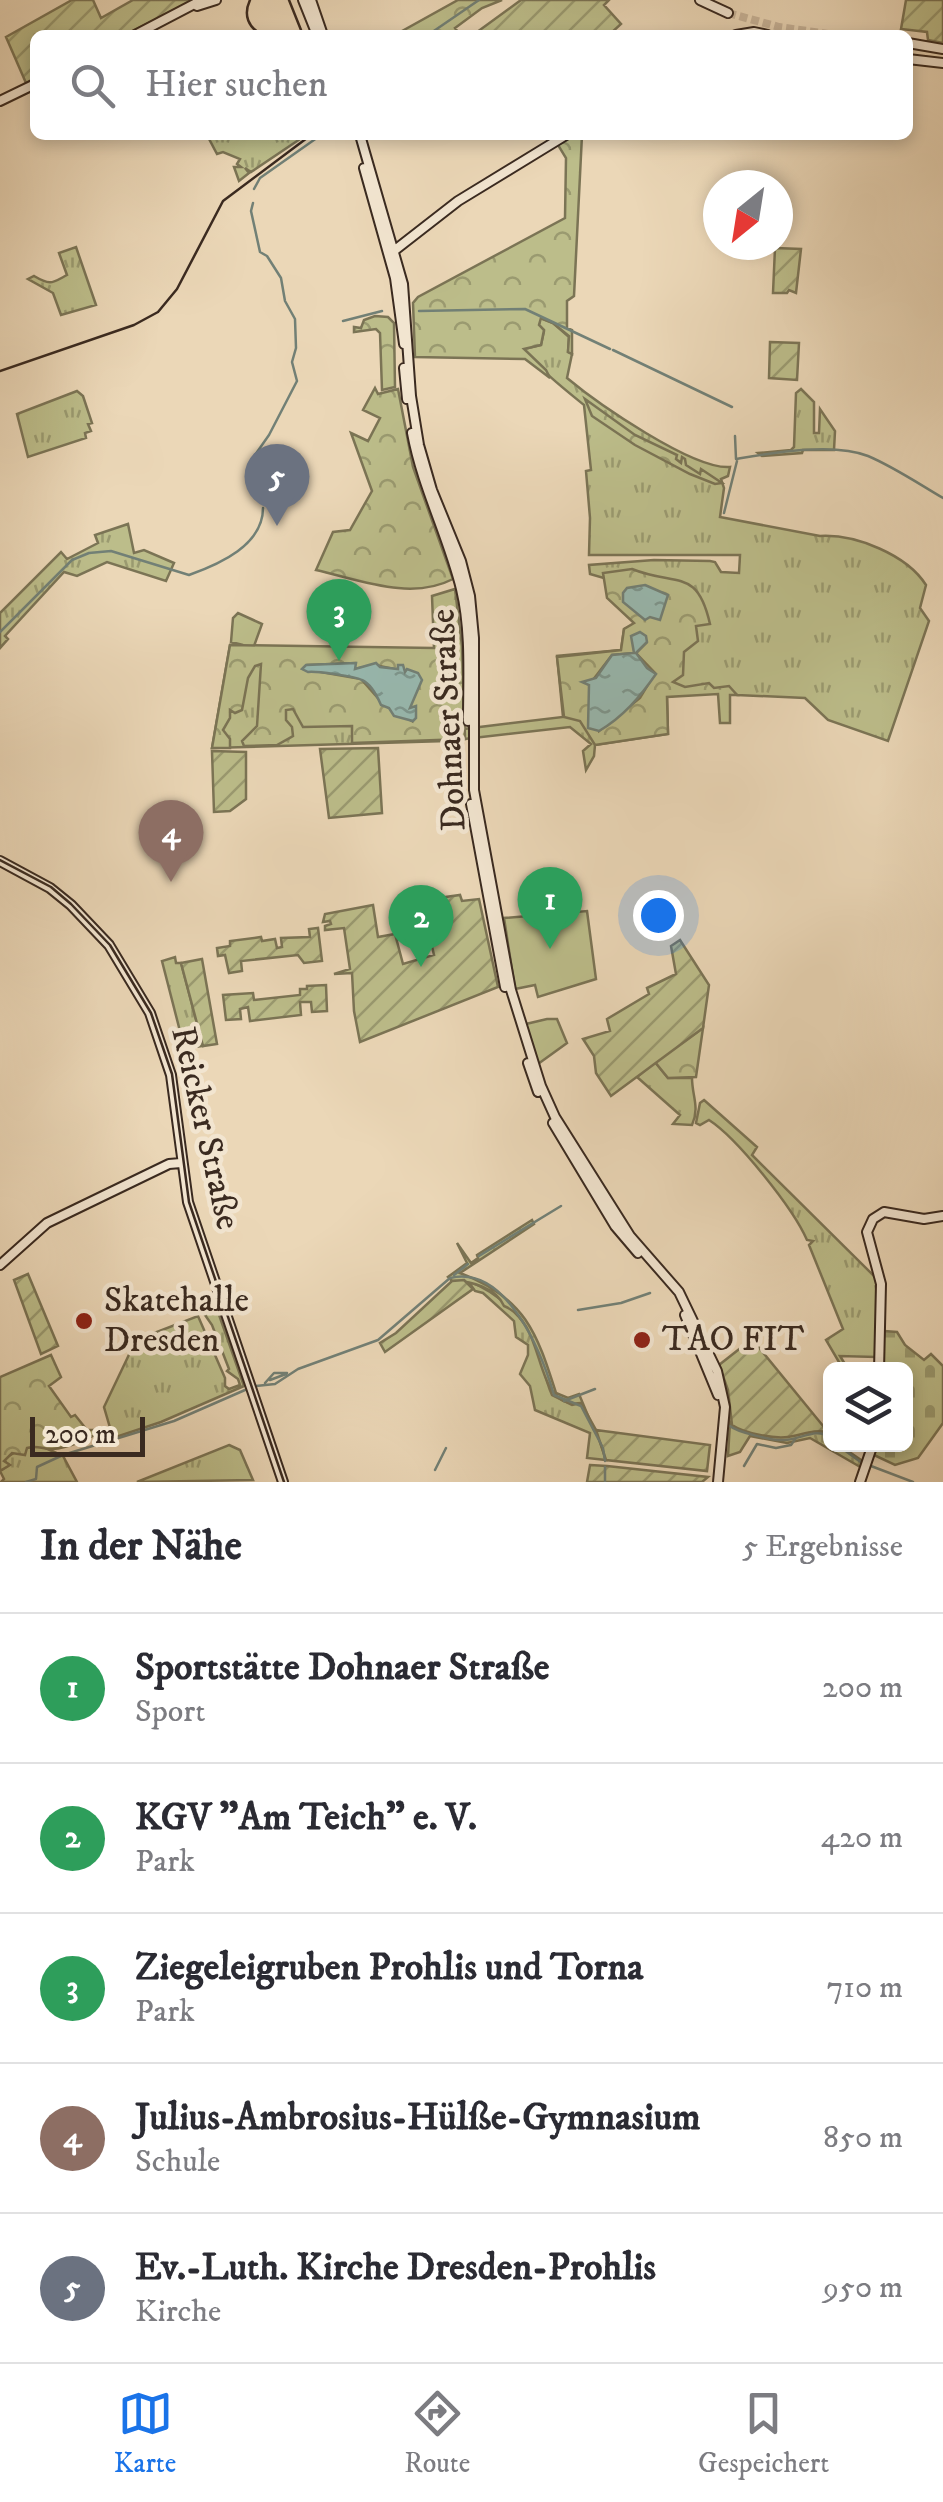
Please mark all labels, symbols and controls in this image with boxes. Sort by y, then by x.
search box [30,30,913,140]
icon: search [65,58,120,113]
text: Hier suchen [145,61,328,109]
north arrow [703,170,793,260]
pin: 5 [244,444,310,526]
pin: 3 [306,578,372,661]
street label: Dohnaer Straße [421,608,477,832]
pin: 4 [138,800,204,882]
pin: 1 [518,866,582,949]
pin: 2 [388,884,454,967]
your location [633,890,684,941]
street label: Reicker Straße [160,1022,250,1234]
place label: Skatehalle Dresden [104,1279,249,1363]
marker: Skatehalle Dresden [73,1310,95,1332]
place label: TAO FIT [662,1318,805,1362]
marker: TAO FIT [631,1329,653,1351]
map controls [823,1362,913,1452]
button: layers [823,1362,913,1452]
scale bar [30,1412,145,1456]
text: 200 m [45,1417,116,1452]
text: In der Nähe [40,1521,242,1573]
text: 5 Ergebnisse [742,1527,903,1567]
text: Sportstätte Dohnaer Straße [135,1644,550,1692]
text: 1 [67,1668,78,1708]
text: 200 m [822,1668,903,1708]
text: Sport [135,1692,205,1732]
text: KGV "Am Teich" e. V. [135,1794,477,1842]
text: 2 [65,1818,80,1858]
text: 420 m [821,1818,903,1858]
text: Park [135,1842,195,1882]
text: Ziegeleigruben Prohlis und Torna [135,1944,643,1992]
text: 3 [67,1968,78,2008]
text: 710 m [826,1968,903,2008]
text: Park [135,1992,195,2032]
text: Julius-Ambrosius-Hülße-Gymnasium [135,2094,701,2142]
text: 4 [63,2118,82,2158]
text: 850 m [823,2118,903,2158]
text: Schule [135,2142,220,2182]
text: Ev.-Luth. Kirche Dresden-Prohlis [135,2244,656,2292]
text: 5 [65,2268,80,2308]
text: 950 m [823,2268,903,2308]
text: Kirche [135,2292,221,2332]
tab: Karte [114,2386,176,2481]
tab: Route [404,2386,470,2481]
tab: Gespeichert [698,2386,829,2481]

